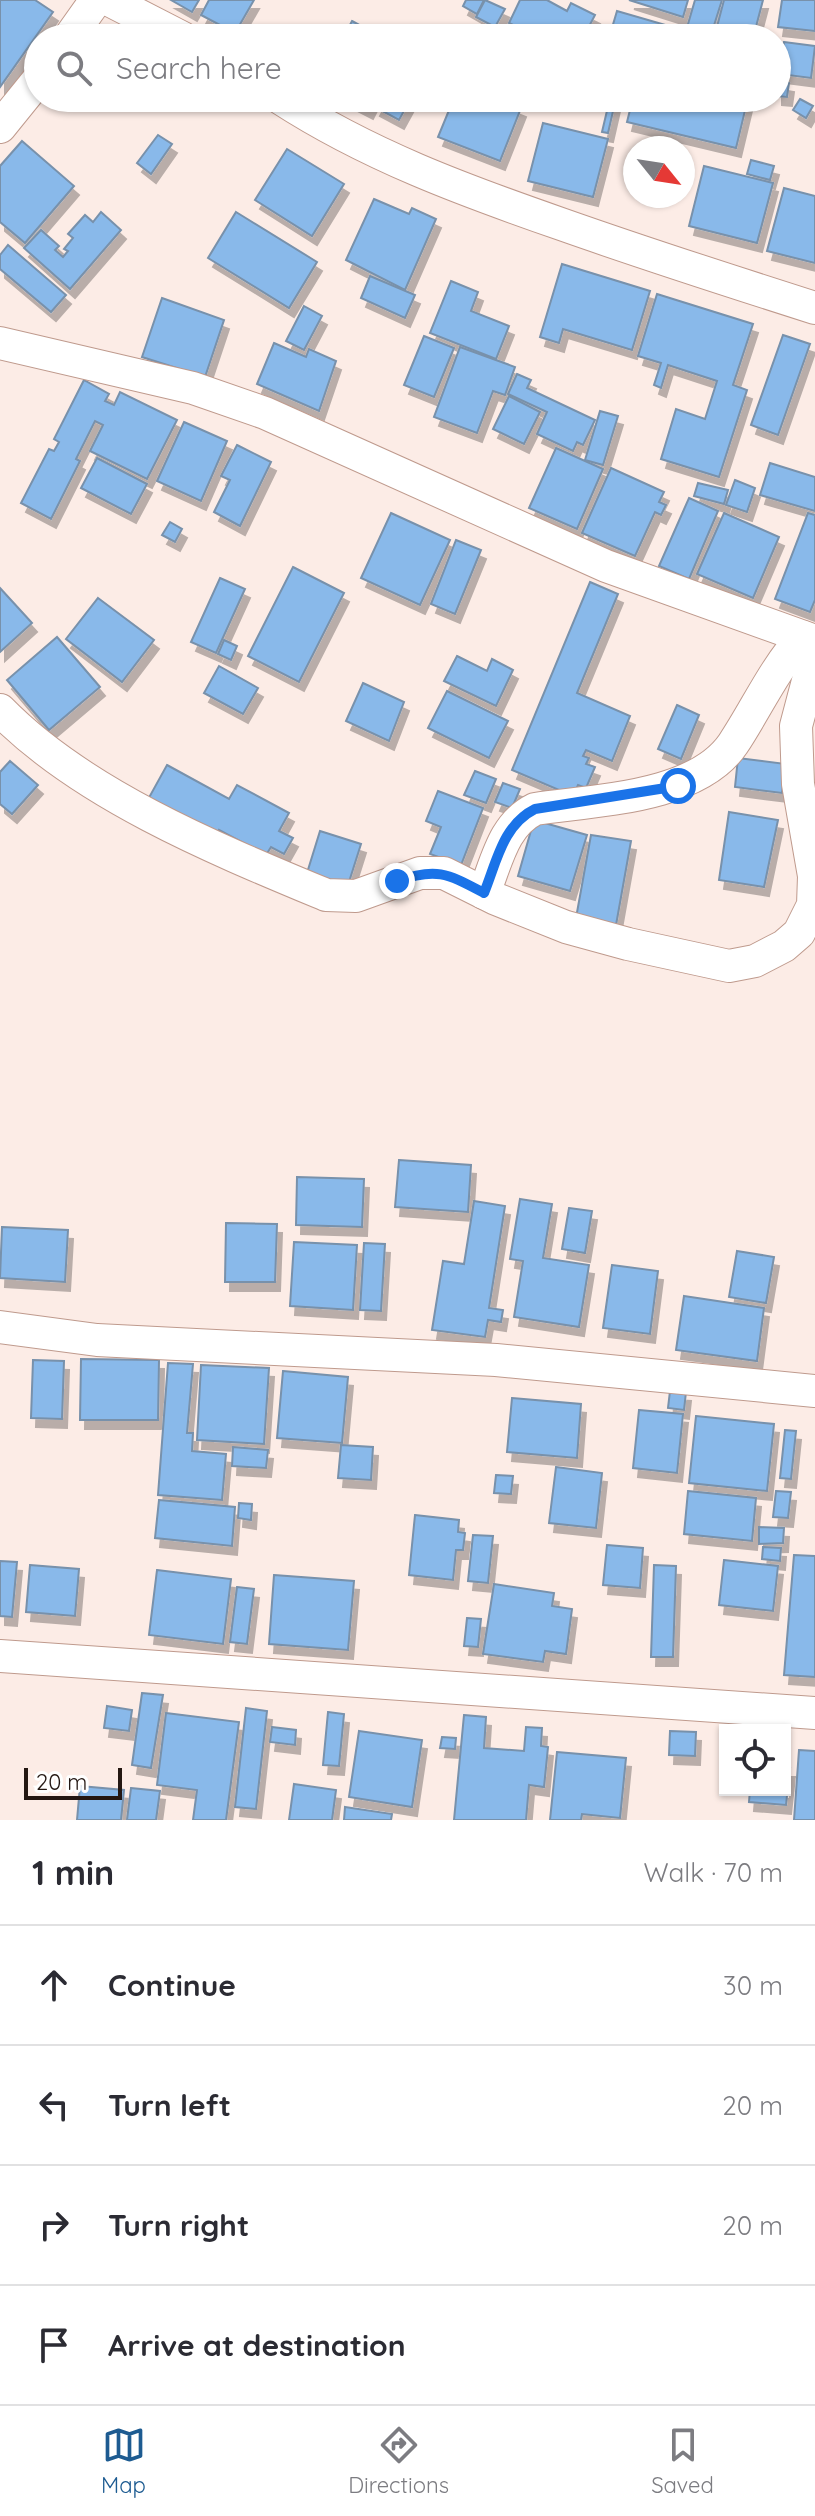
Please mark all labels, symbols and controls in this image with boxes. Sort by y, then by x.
search box [24,24,791,112]
icon: search [52,46,96,90]
text: Search here [116,49,282,87]
north arrow [623,136,695,208]
route start [660,768,696,804]
route end [379,863,415,899]
map controls [719,1724,791,1796]
button: locate [719,1724,791,1796]
scale bar [24,1764,122,1800]
text: 20 m [36,1768,87,1796]
text: 1 min [32,1851,114,1894]
text: Walk · 70 m [644,1856,783,1889]
icon: ahead [32,1963,76,2007]
text: Continue [108,1966,236,2004]
text: 30 m [723,1969,783,2002]
icon: left [32,2083,76,2127]
text: Turn left [108,2086,231,2124]
text: 20 m [722,2089,783,2122]
icon: right [32,2203,76,2247]
text: Turn right [108,2206,249,2244]
text: 20 m [722,2209,783,2242]
icon: arrive [32,2323,76,2367]
text: Arrive at destination [108,2326,406,2364]
tab: Map [101,2423,146,2499]
tab: Directions [348,2423,449,2499]
tab: Saved [651,2423,714,2499]

